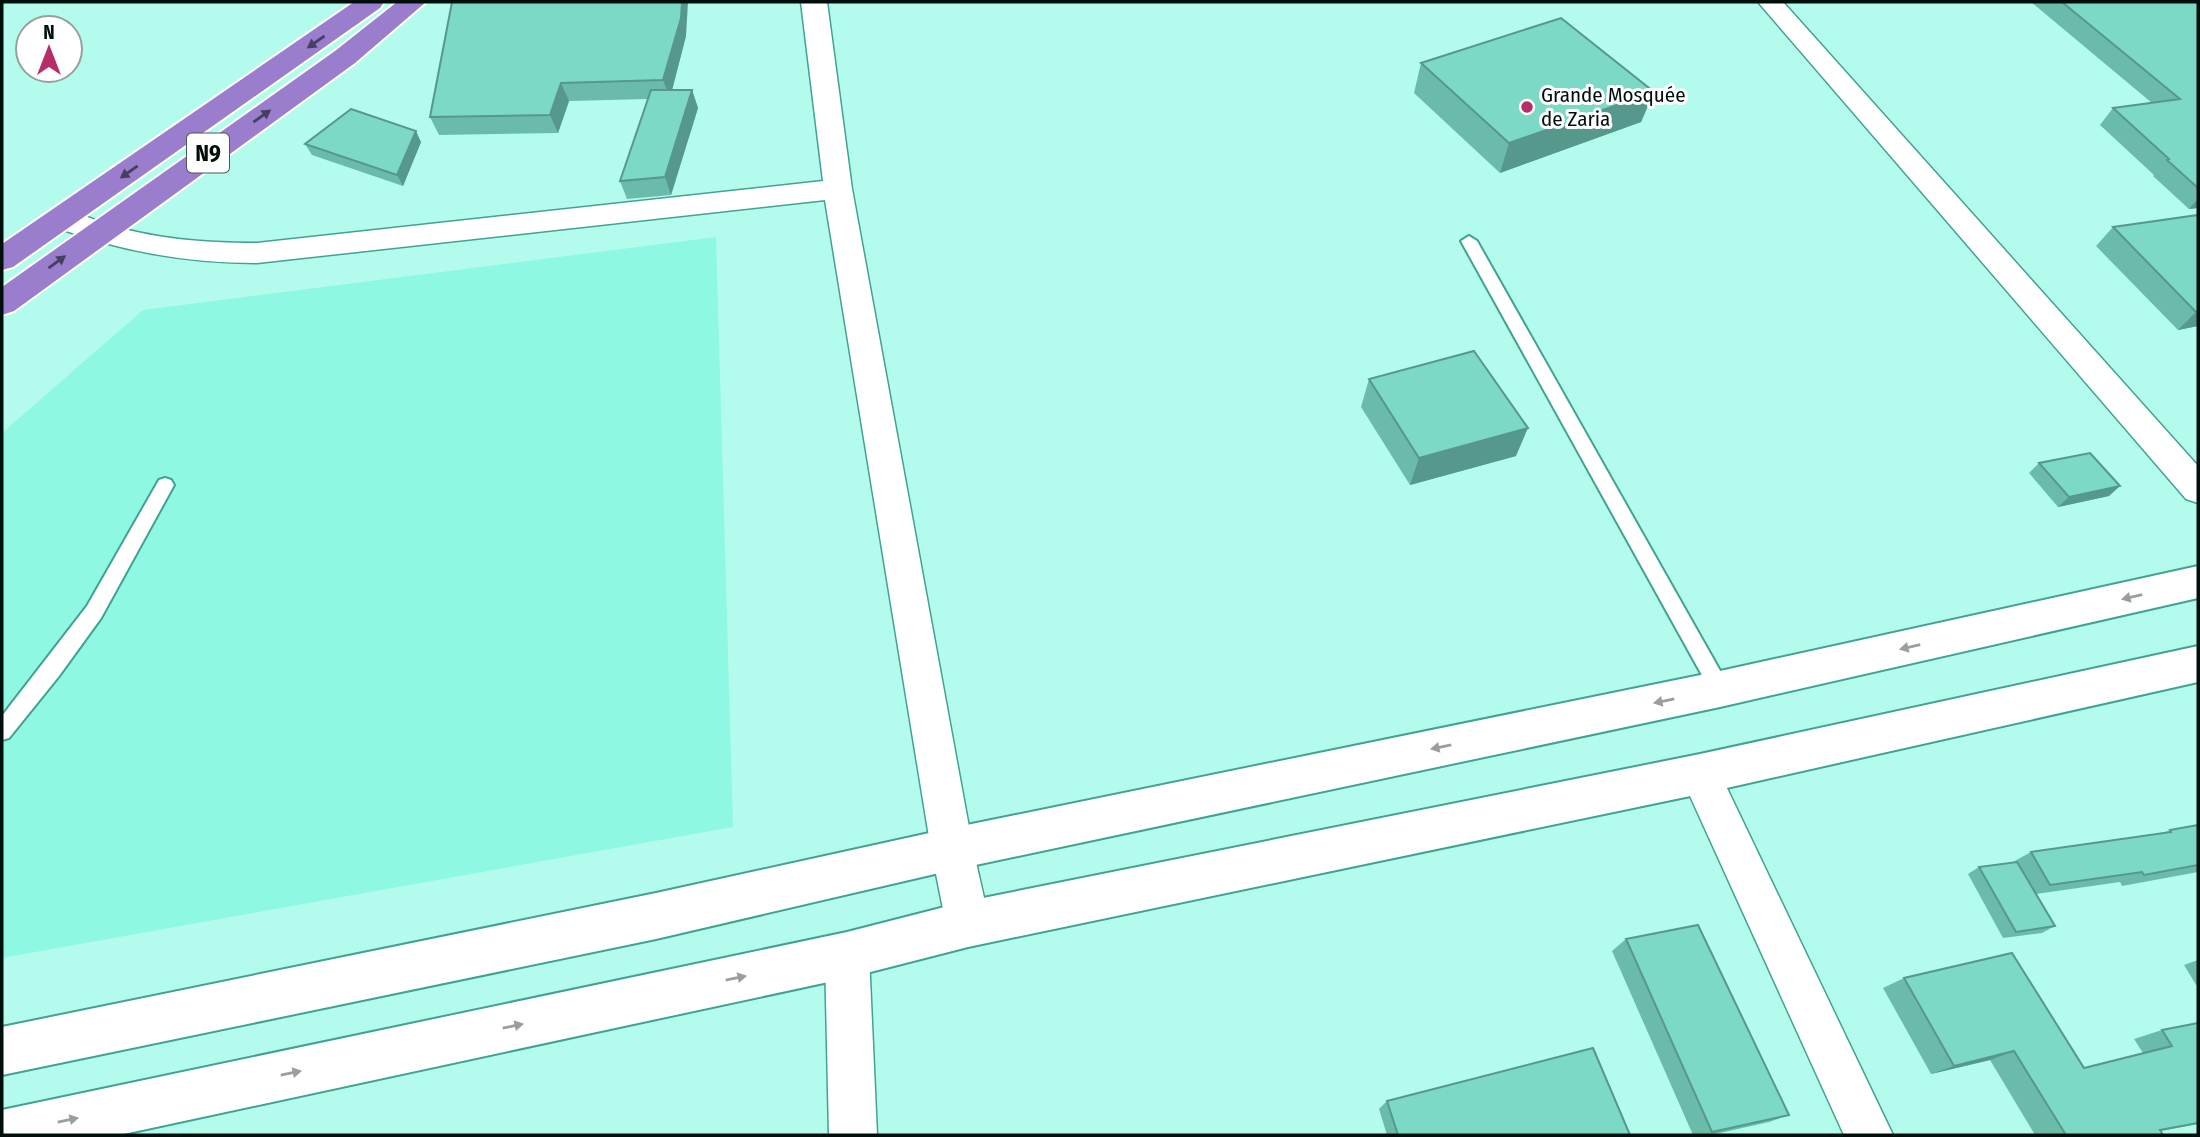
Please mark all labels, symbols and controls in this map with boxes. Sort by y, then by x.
north arrow [14,14,84,84]
text: N [43,21,55,44]
one-way arrow [307,35,325,49]
place label: Grande Mosquée de Zaria [1541,82,1686,132]
marker: Grande Mosquée de Zaria [1519,99,1535,115]
one-way arrow [253,109,271,123]
road number: N9 [187,134,229,172]
one-way arrow [120,165,138,179]
one-way arrow [48,255,66,269]
one-way arrow [2121,592,2143,603]
one-way arrow [1899,641,1921,652]
one-way arrow [1653,695,1675,706]
one-way arrow [1430,742,1452,753]
one-way arrow [725,973,747,984]
one-way arrow [503,1020,525,1031]
one-way arrow [280,1067,302,1078]
one-way arrow [57,1115,79,1126]

